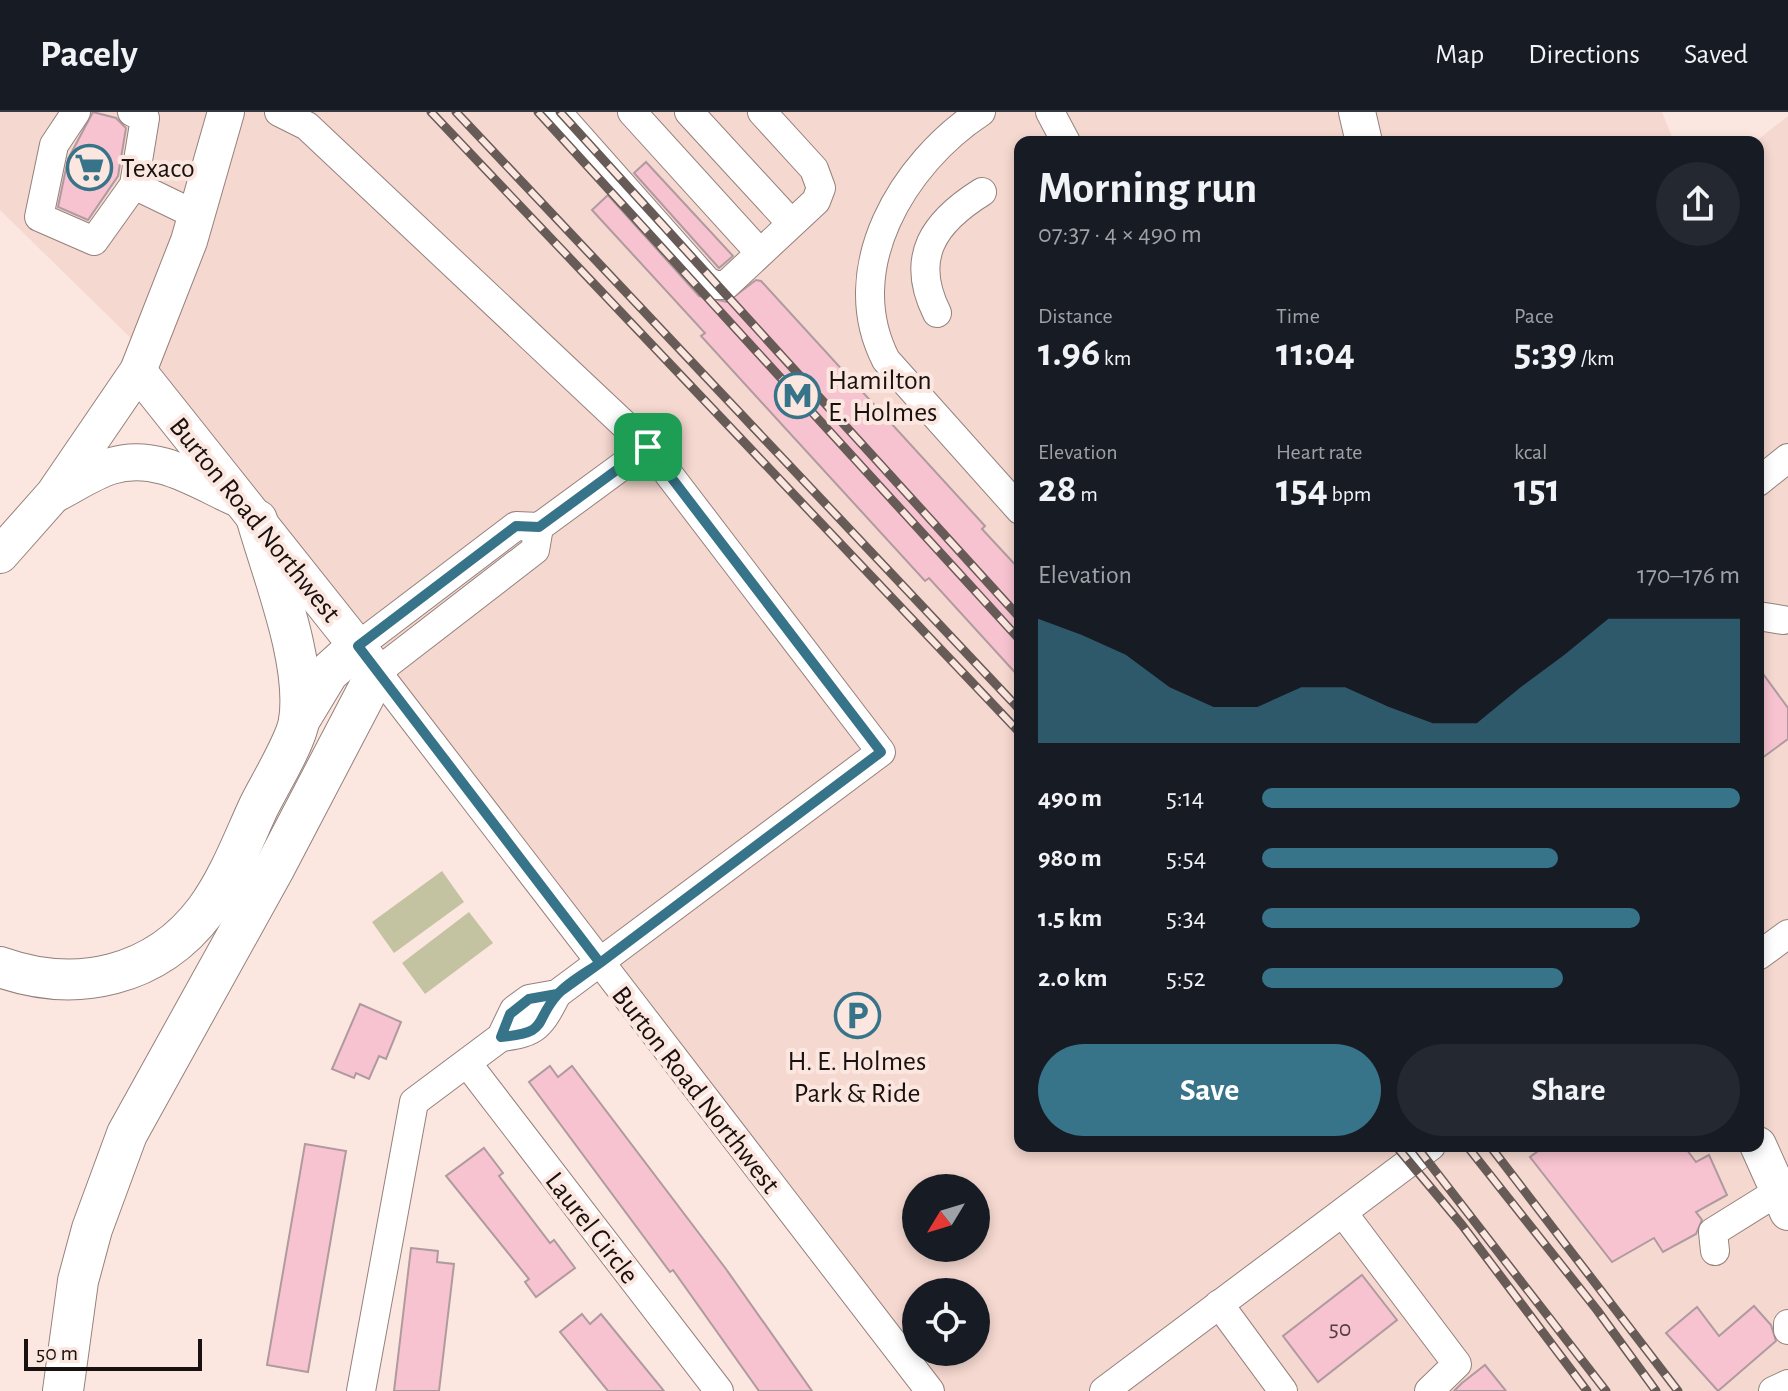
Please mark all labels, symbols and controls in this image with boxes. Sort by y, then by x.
text: Pacely [40,36,138,74]
text: Map [1435,41,1484,69]
text: Directions [1528,41,1640,69]
text: Saved [1684,41,1748,69]
supermarket icon: Texaco [66,143,114,191]
place label: Texaco [121,155,195,183]
button: share [1656,162,1740,246]
text: Morning run [1038,167,1257,211]
text: 07:37 · 4 × 490 m [1038,221,1202,247]
text: Distance [1038,305,1113,327]
text: Time [1276,305,1320,327]
text: Pace [1514,305,1554,327]
text: 1.96 [1038,333,1100,373]
text: 11:04 [1276,333,1355,373]
text: 5:39 [1514,333,1577,373]
text: km [1100,347,1131,369]
text: /km [1577,347,1615,369]
place label: Hamilton E. Holmes [828,367,937,427]
metro station icon: Hamilton E. Holmes [773,371,821,419]
street label: Burton Road Northwest [164,413,345,628]
pin [614,413,682,481]
icon: arrive [626,425,670,469]
text: Elevation [1038,441,1118,463]
text: Heart rate [1276,441,1362,463]
text: kcal [1514,441,1548,463]
text: 28 [1038,469,1077,509]
text: 154 [1276,469,1328,509]
text: 151 [1514,469,1560,509]
text: m [1077,483,1098,505]
text: bpm [1328,483,1371,505]
text: Elevation [1038,562,1132,588]
text: 170–176 m [1637,562,1740,588]
text: 490 m [1038,785,1102,811]
text: 5:14 [1166,785,1204,811]
text: 980 m [1038,845,1102,871]
text: 5:54 [1166,845,1206,871]
text: 1.5 km [1038,905,1102,931]
text: 5:34 [1166,905,1206,931]
text: 2.0 km [1038,965,1108,991]
text: 5:52 [1166,965,1206,991]
street label: Burton Road Northwest [606,981,785,1199]
parking icon: H. E. Holmes Park & Ride [833,991,881,1039]
button: Save [1038,1044,1381,1136]
button: Share [1397,1044,1740,1136]
place label: H. E. Holmes Park & Ride [788,1048,926,1108]
street label: Laurel Circle [539,1167,643,1289]
north arrow [902,1174,990,1262]
map controls [902,1174,990,1366]
button: locate [902,1278,990,1366]
house number: 50 [1329,1317,1351,1341]
scale bar [24,1335,202,1371]
text: 50 m [36,1342,78,1364]

